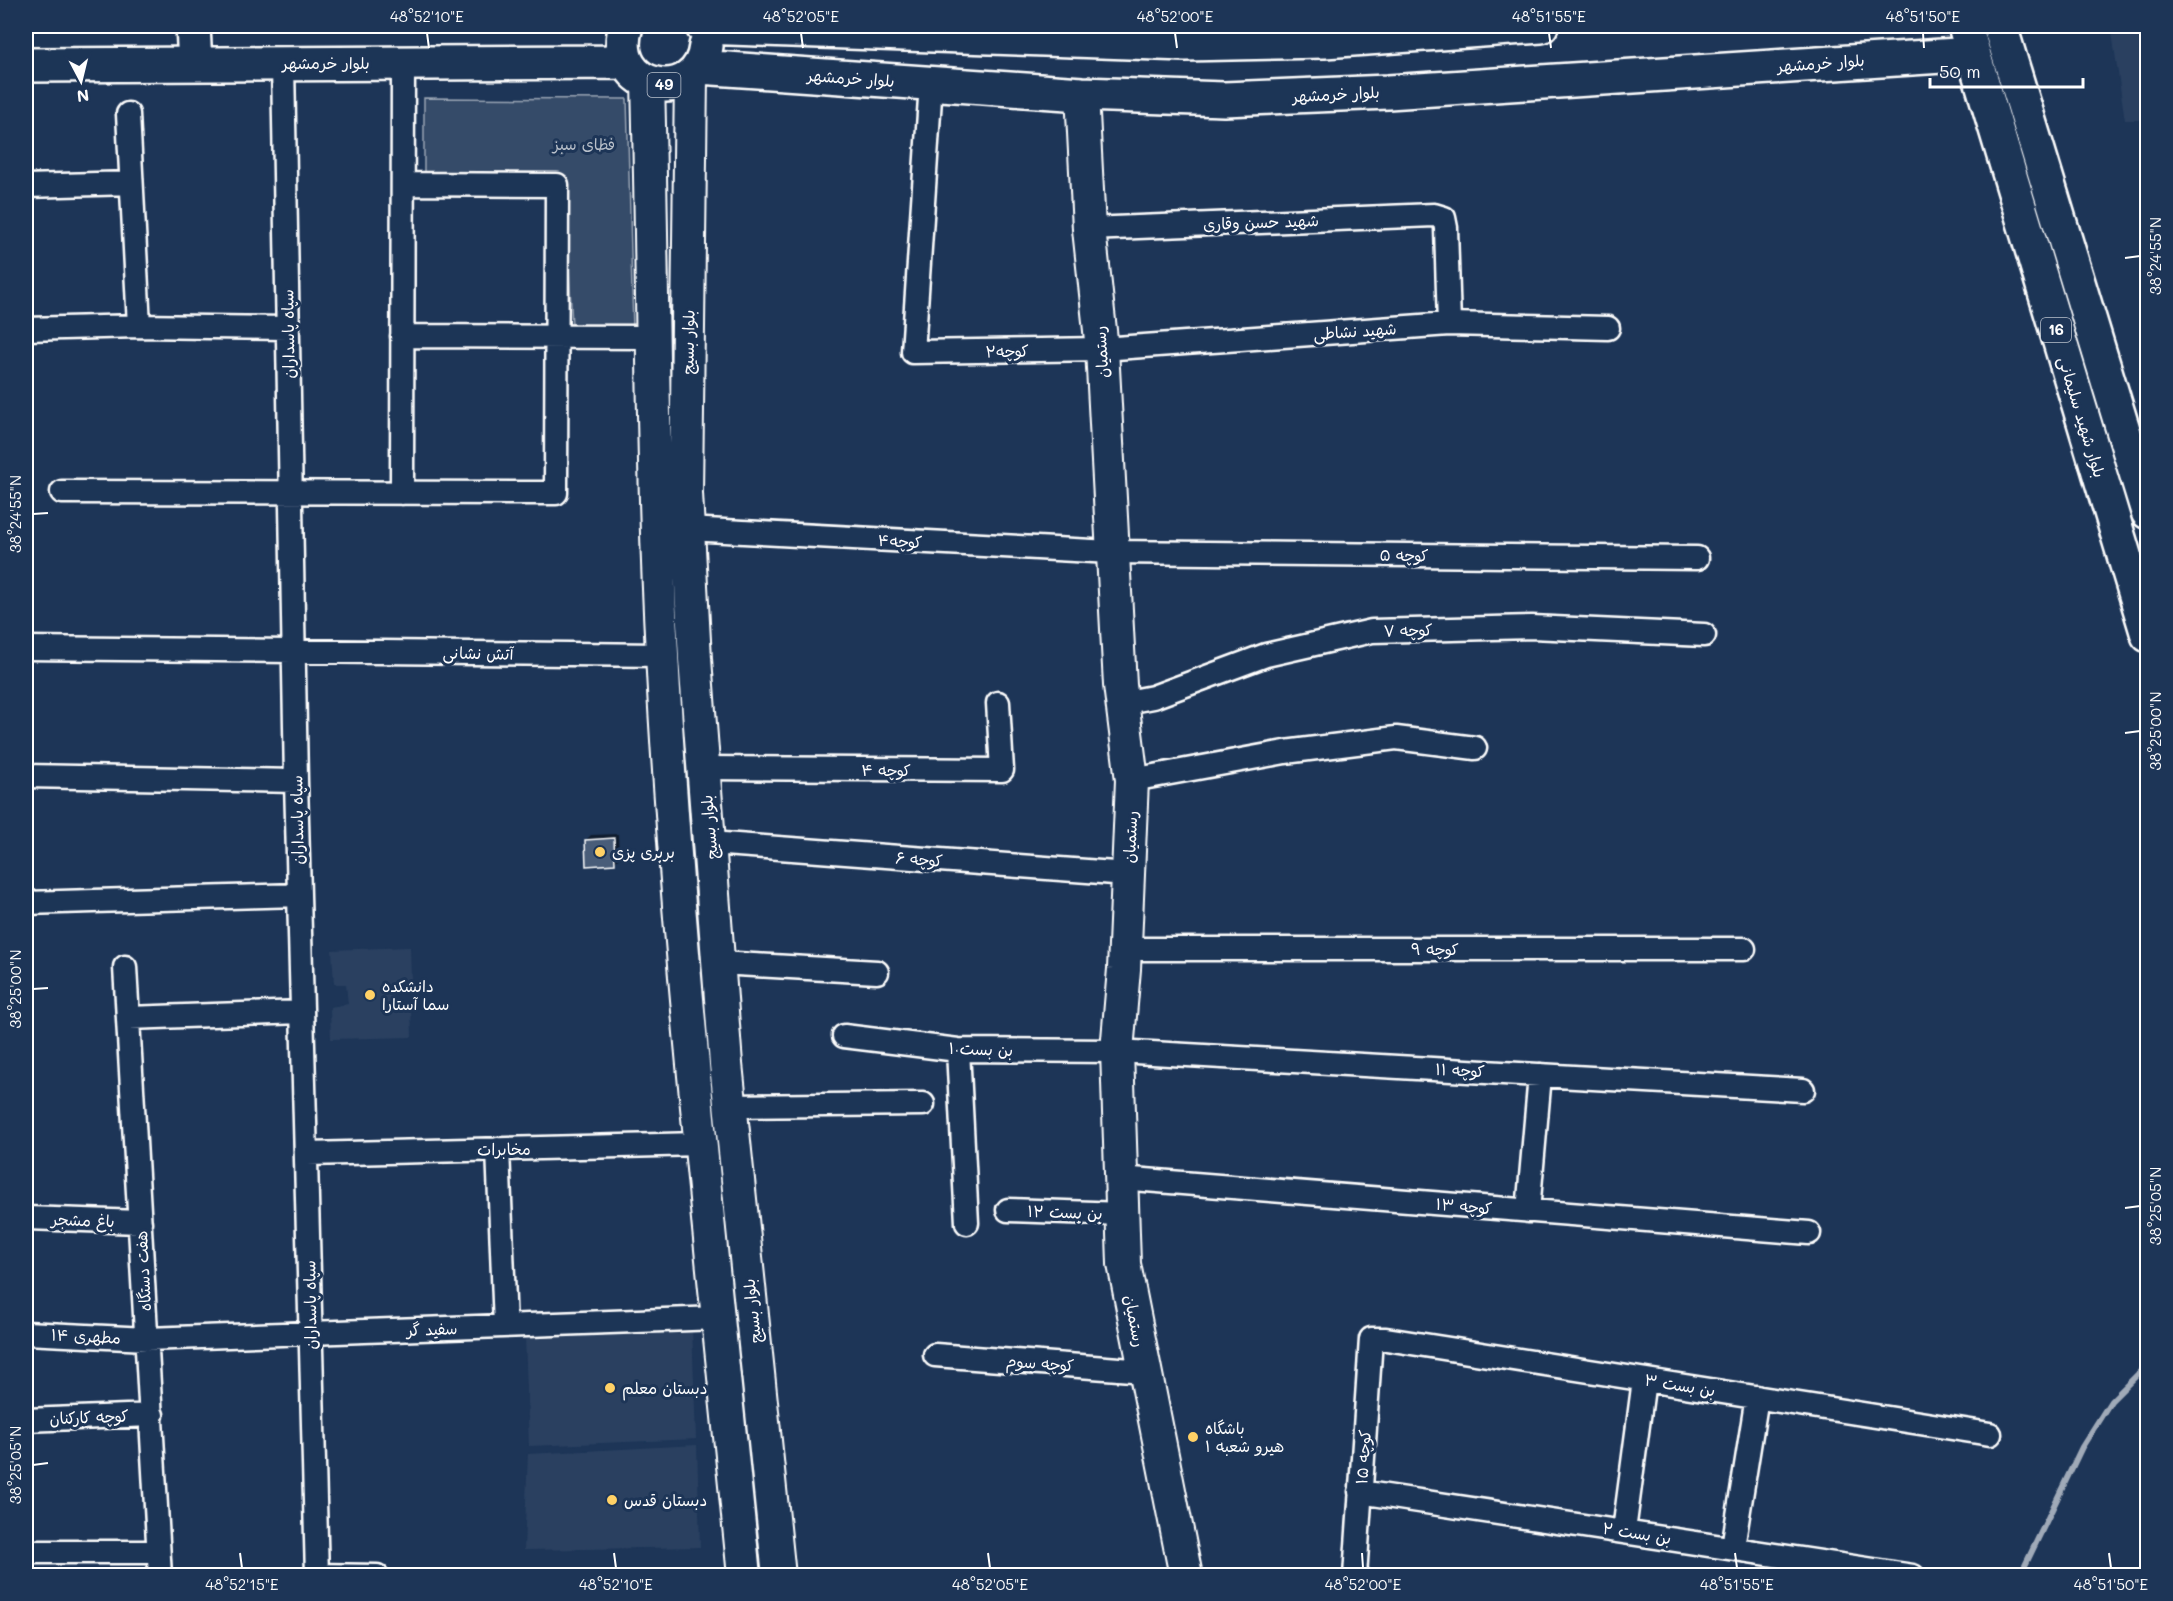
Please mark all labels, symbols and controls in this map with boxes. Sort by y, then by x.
text: 48°52'10"E [390,6,464,26]
text: 48°52'05"E [763,6,839,26]
text: 48°52'00"E [1137,6,1214,26]
text: 48°51'55"E [1512,6,1586,26]
text: 48°51'50"E [1886,6,1961,26]
street label: بلوار خرمشهر [1775,49,1865,77]
north arrow [51,51,111,111]
scale bar [1930,51,2083,89]
street label: بلوار خرمشهر [280,52,370,74]
text: 50 m [1939,59,1981,83]
street label: بلوار خرمشهر [805,64,895,92]
road number: 49 [648,73,680,97]
street label: بلوار خرمشهر [1290,81,1380,107]
text: N [76,85,90,108]
park label: فظای سبز [551,133,615,154]
street label: شهید حسن وقاری [1203,209,1319,234]
text: 38°24'55"N [2145,217,2165,295]
street label: سپاه پاسداران [276,289,300,379]
street label: بلوار بسیج [676,309,700,375]
street label: شهید نشاطی [1313,317,1397,345]
road number: 16 [2041,318,2071,342]
street label: رستمیان [1088,325,1113,379]
street label: کوچه۲ [985,340,1029,362]
street label: بلوار شهید سلیمانی [2053,354,2111,480]
text: 38°24'55"N [5,475,25,553]
street label: کوچه۴ [877,529,923,553]
street label: کوچه ۵ [1379,544,1429,566]
street label: کوچه ۷ [1383,619,1433,641]
street label: آتش نشانی [442,641,515,665]
text: 38°25'00"N [2145,692,2165,770]
street label: کوچه ۴ [861,759,911,781]
street label: سپاه پاسداران [285,775,309,865]
street label: بلوار بسیج [695,794,723,860]
street label: رستمیان [1118,810,1141,864]
place label: بربری پزی [612,841,675,863]
marker: بربری پزی [593,845,607,859]
street label: کوچه ۶ [895,846,944,872]
street label: کوچه ۹ [1411,938,1459,960]
text: 38°25'00"N [5,950,25,1028]
place label: دانشکده سما آستارا [382,975,449,1014]
marker: دانشکده سما آستارا [363,988,377,1002]
street label: بن بست۱۰ [948,1037,1014,1060]
street label: کوچه ۱۱ [1435,1058,1485,1082]
street label: مخابرات [477,1138,531,1159]
text: 38°25'05"N [2145,1167,2165,1245]
street label: کوچه ۱۳ [1435,1193,1493,1219]
street label: بن بست ۱۲ [1027,1200,1103,1223]
street label: باغ مشجر [49,1208,115,1233]
street label: هفت دستگاه [130,1230,155,1312]
street label: سپاه پاسداران [298,1260,322,1350]
street label: بلوار بسیج [738,1278,766,1344]
street label: رستمیان [1120,1293,1151,1349]
street label: سفید گر [404,1317,458,1340]
street label: مطهری ۱۴ [51,1323,121,1348]
street label: کوچه سوم [1005,1350,1075,1378]
street label: بن بست ۳ [1643,1369,1717,1400]
place label: دبستان معلم [622,1377,707,1401]
marker: دبستان معلم [603,1381,617,1395]
street label: کوچه کارکنان [49,1405,129,1429]
place label: باشگاه هیرو شعبه ۱ [1205,1417,1284,1456]
text: 38°25'05"N [5,1426,25,1504]
street label: کوچه ۱۵ [1350,1429,1376,1485]
marker: باشگاه هیرو شعبه ۱ [1186,1430,1200,1444]
place label: دبستان قدس [624,1489,707,1510]
marker: دبستان قدس [605,1493,619,1507]
street label: بن بست ۲ [1601,1517,1673,1548]
text: 48°52'15"E [205,1574,279,1594]
text: 48°52'10"E [579,1574,653,1594]
text: 48°52'05"E [952,1574,1028,1594]
text: 48°52'00"E [1325,1574,1402,1594]
text: 48°51'55"E [1700,1574,1774,1594]
text: 48°51'50"E [2074,1574,2149,1594]

